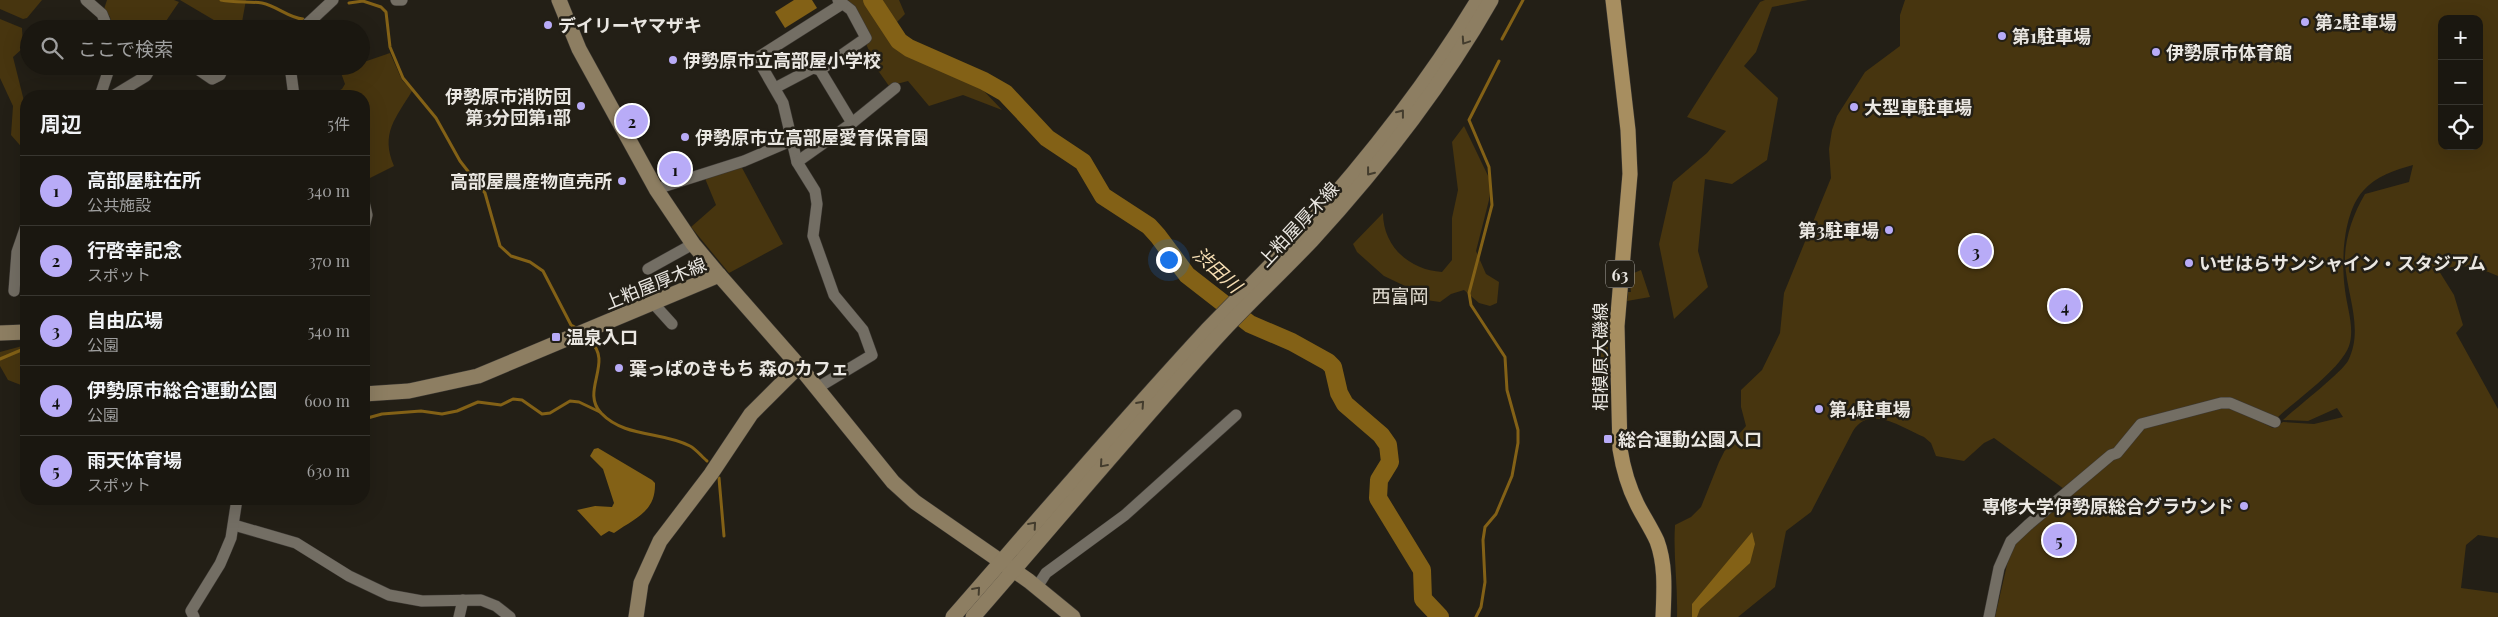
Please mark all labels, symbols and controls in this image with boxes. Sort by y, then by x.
place label: 第2駐車場 [2315,10,2396,34]
place label: デイリーヤマザキ [558,13,702,37]
map controls [2438,15,2483,150]
button: + [2438,15,2483,60]
marker: 第2駐車場 [2299,16,2311,28]
marker: デイリーヤマザキ [542,19,554,31]
search box [20,20,370,75]
place label: 第1駐車場 [2012,24,2091,48]
marker: 第1駐車場 [1996,30,2008,42]
icon: search [38,34,66,62]
text: ここで検索 [78,35,173,61]
one-way arrow [1462,35,1471,45]
place label: 伊勢原市体育館 [2166,40,2292,64]
marker: 伊勢原市体育館 [2150,46,2162,58]
place label: 伊勢原市立高部屋小学校 [683,48,881,72]
marker: 伊勢原市立高部屋小学校 [667,54,679,66]
button: − [2438,60,2483,105]
place label: 伊勢原市消防団 第3分団第1部 [445,84,571,129]
place label: 大型車駐車場 [1864,95,1972,119]
marker: 伊勢原市消防団 第3分団第1部 [575,100,587,112]
marker: 大型車駐車場 [1848,101,1860,113]
pin: 2 [616,102,648,140]
button: locate [2438,105,2483,150]
text: 周辺 [40,109,82,137]
one-way arrow [1396,110,1404,119]
text: 5件 [327,113,350,134]
place label: 伊勢原市立高部屋愛育保育園 [695,125,929,149]
marker: 伊勢原市立高部屋愛育保育園 [679,131,691,143]
pin: 1 [659,150,691,188]
text: 高部屋駐在所 [87,166,201,192]
one-way arrow [1366,167,1375,176]
place label: 高部屋農産物直売所 [450,169,612,193]
marker: 高部屋農産物直売所 [616,175,628,187]
street label: 上粕屋厚木線 [1252,176,1344,272]
text: 1 [53,180,59,201]
text: 340 m [307,180,350,201]
text: 公共施設 [87,194,151,215]
place label: 第3駐車場 [1798,218,1879,242]
marker: 第3駐車場 [1883,224,1895,236]
pin: 3 [1960,232,1992,270]
text: 行啓幸記念 [87,236,182,262]
water label: 渋田川 [1188,240,1249,299]
your location [1156,247,1182,273]
text: 2 [52,250,60,271]
text: 370 m [308,250,350,271]
place label: いせはらサンシャイン・スタジアム [2199,251,2486,275]
street label: 上粕屋厚木線 [600,252,710,314]
marker: いせはらサンシャイン・スタジアム [2183,257,2195,269]
road number: 63 [1606,260,1634,288]
text: スポット [87,264,151,285]
district label: 西富岡 [1371,282,1429,308]
pin: 4 [2049,287,2081,325]
street label: 相模原大磯線 [1588,303,1612,411]
text: 自由広場 [87,306,163,332]
text: 3 [52,320,60,341]
text: 540 m [308,320,350,341]
place label: 温泉入口 [566,325,638,349]
marker: 温泉入口 [550,331,562,343]
text: 公園 [87,334,119,355]
place label: 葉っぱのきもち 森のカフェ [629,356,849,380]
marker: 葉っぱのきもち 森のカフェ [613,362,625,374]
text: 伊勢原市総合運動公園 [87,376,277,402]
text: 4 [52,390,60,411]
text: 600 m [304,390,350,411]
place label: 第4駐車場 [1829,397,1911,421]
one-way arrow [1135,400,1144,409]
marker: 第4駐車場 [1813,403,1825,415]
text: 公園 [87,404,119,425]
place label: 総合運動公園入口 [1618,427,1762,451]
marker: 総合運動公園入口 [1602,433,1614,445]
text: 雨天体育場 [87,446,182,472]
one-way arrow [1100,458,1109,467]
text: 5 [52,460,60,481]
text: 630 m [307,460,350,481]
text: スポット [87,474,151,495]
place label: 専修大学伊勢原総合グラウンド [1982,494,2234,518]
marker: 専修大学伊勢原総合グラウンド [2238,500,2250,512]
pin: 5 [2043,521,2075,559]
one-way arrow [1027,522,1036,531]
one-way arrow [971,586,980,595]

